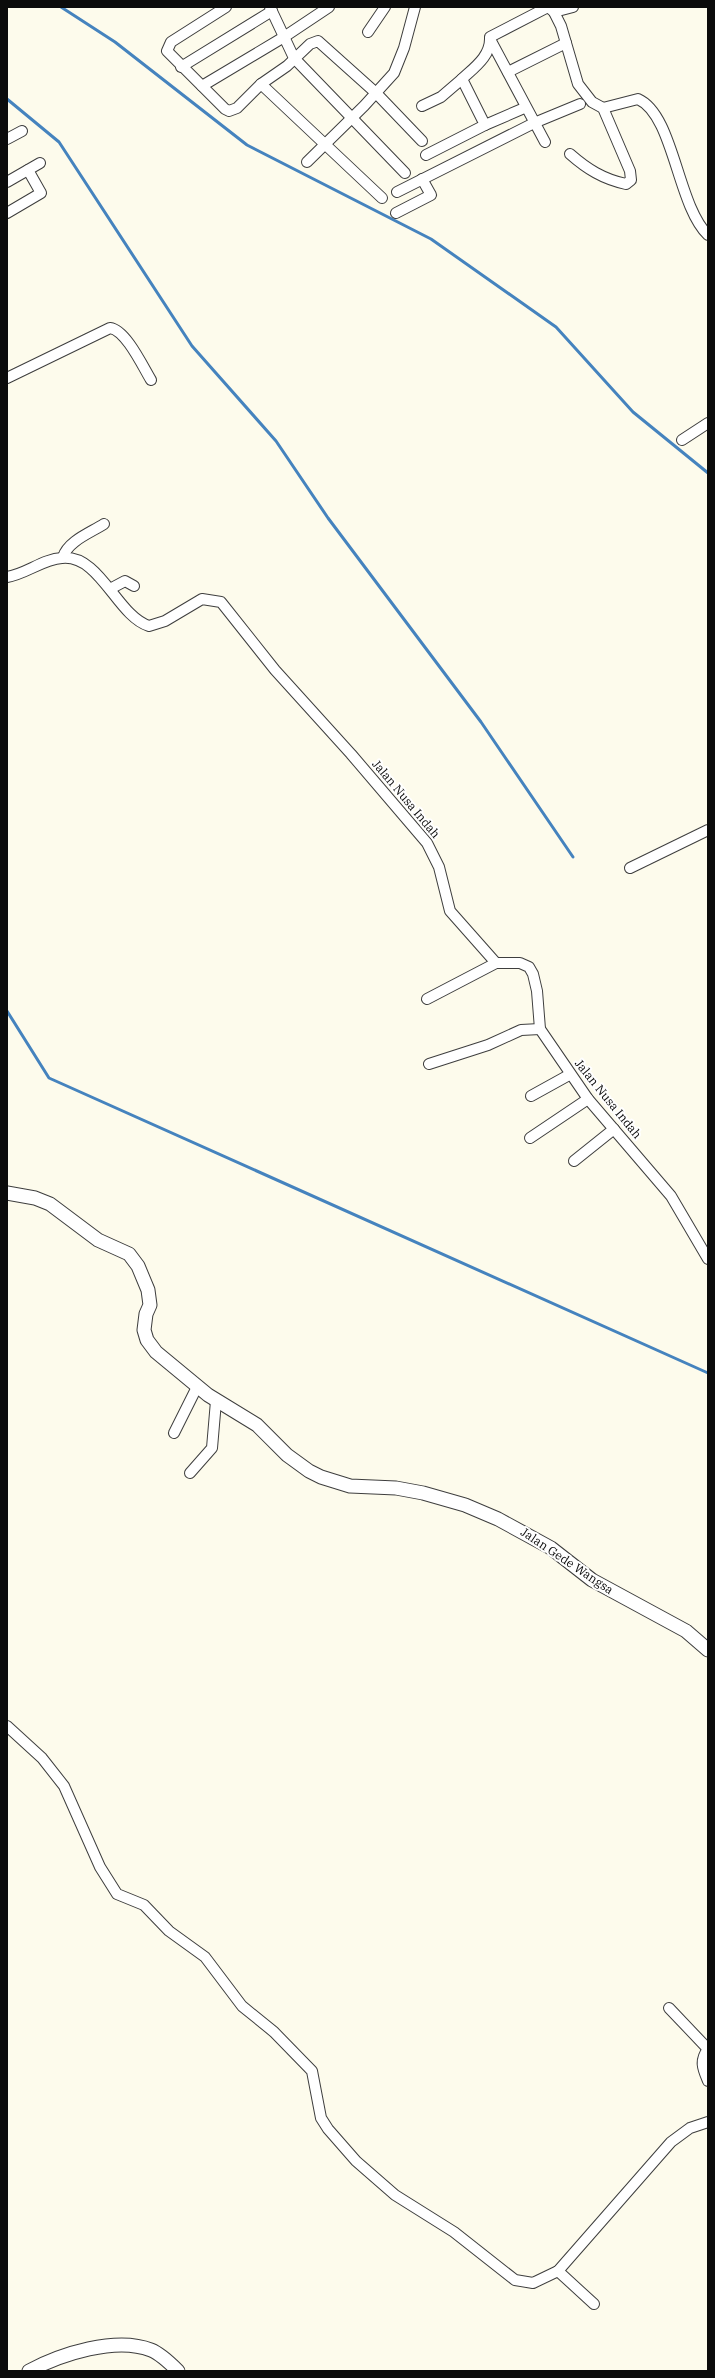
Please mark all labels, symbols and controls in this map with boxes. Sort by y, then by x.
street label: Jalan Nusa Indah [369,756,444,841]
street label: Jalan Nusa Indah [572,1056,645,1142]
street label: Jalan Gede Wangsa [518,1524,617,1597]

